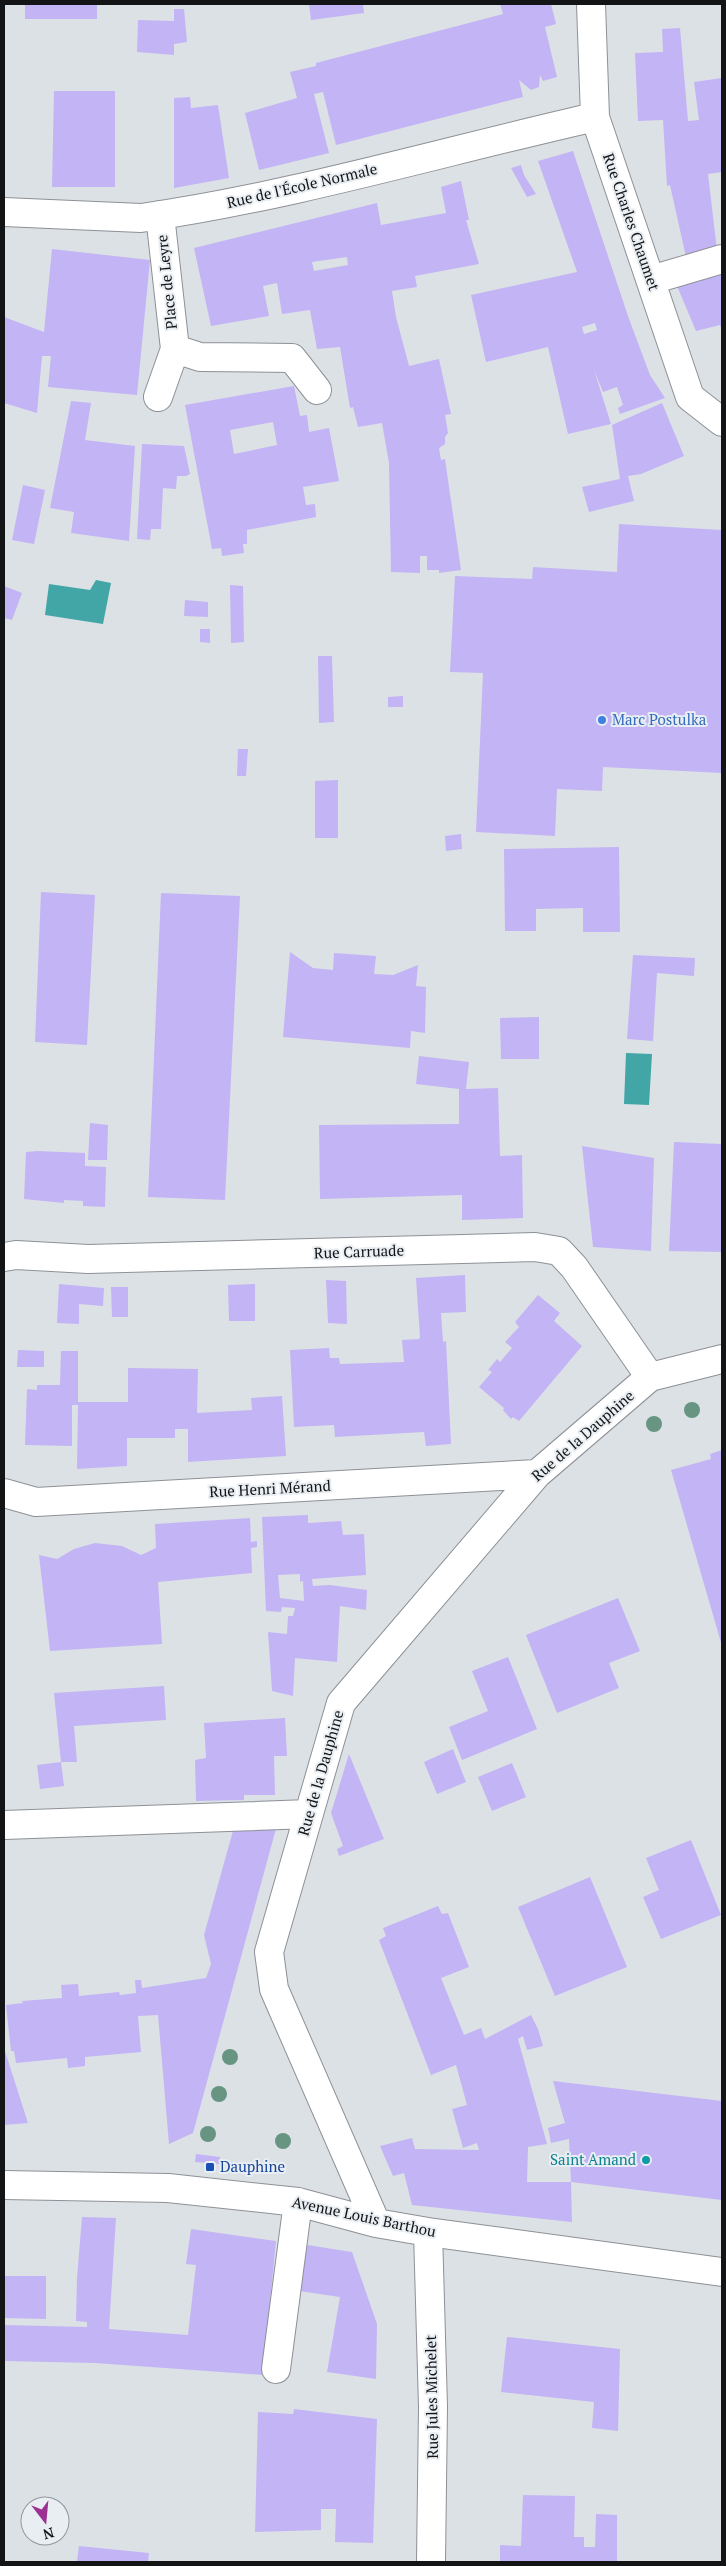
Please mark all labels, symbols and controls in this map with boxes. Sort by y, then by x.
street label: Rue Charles Chaumet [599,150,665,293]
street label: Rue de l'École Normale [225,158,379,212]
street label: Place de Leyre [151,234,181,330]
place label: Marc Postulka [612,709,707,729]
marker: Marc Postulka [596,714,608,726]
street label: Rue Carruade [314,1239,404,1263]
street label: Rue de la Dauphine [527,1385,638,1485]
street label: Rue Henri Mérand [209,1475,331,1501]
street label: Rue de la Dauphine [293,1708,348,1838]
place label: Saint Amand [550,2149,636,2169]
marker: Saint Amand [640,2154,652,2166]
place label: Dauphine [220,2156,285,2176]
marker: Dauphine [204,2161,216,2173]
street label: Avenue Louis Barthou [291,2191,438,2241]
street label: Rue Jules Michelet [420,2335,442,2459]
north arrow [20,2496,70,2546]
text: N [41,2523,56,2545]

